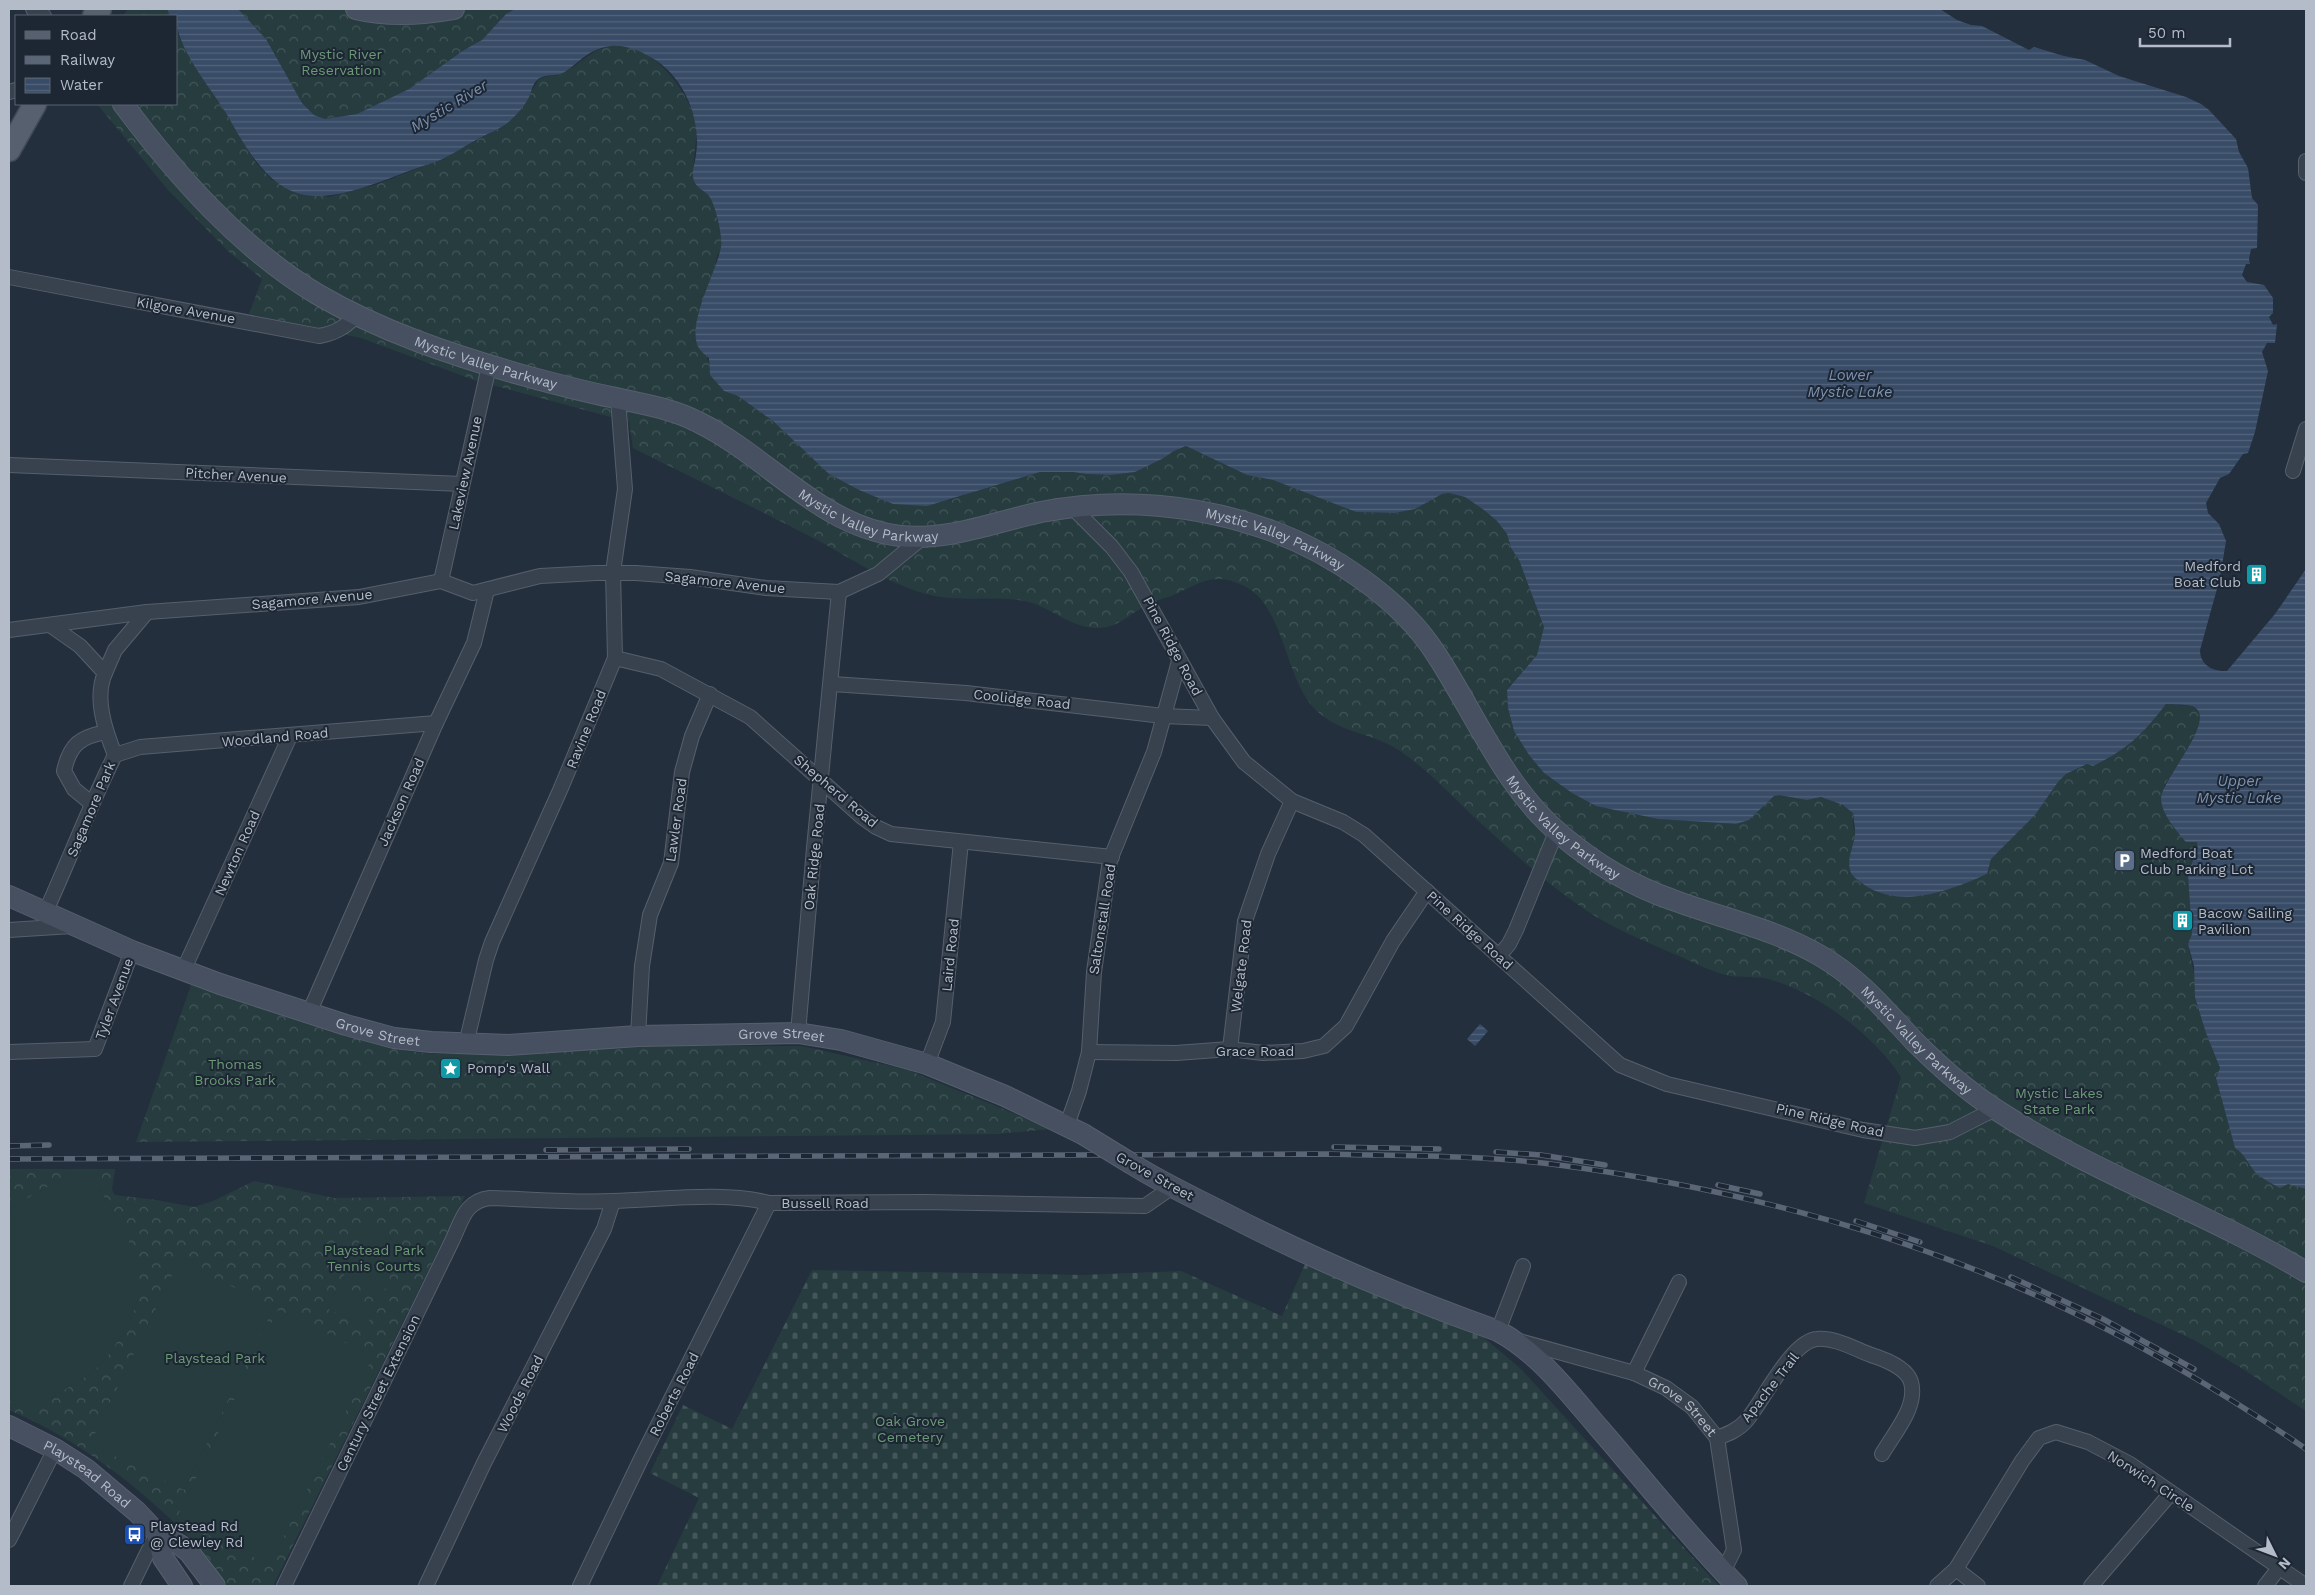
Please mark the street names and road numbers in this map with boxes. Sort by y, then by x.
street label: Kilgore Avenue [135,293,237,327]
street label: Mystic Valley Parkway [412,333,560,392]
street label: Lakeview Avenue [445,415,485,531]
street label: Pitcher Avenue [185,464,287,486]
street label: Mystic Valley Parkway [796,485,940,545]
street label: Mystic Valley Parkway [1204,505,1348,574]
street label: Sagamore Avenue [664,568,786,596]
street label: Sagamore Avenue [251,586,373,612]
street label: Pine Ridge Road [1140,594,1206,698]
street label: Coolidge Road [973,686,1071,712]
street label: Ravine Road [563,687,609,771]
street label: Woodland Road [221,724,329,750]
street label: Shepherd Road [791,751,881,831]
street label: Jackson Road [374,756,428,848]
street label: Sagamore Park [64,759,118,859]
street label: Mystic Valley Parkway [1503,772,1624,883]
street label: Lawler Road [662,777,690,863]
street label: Oak Ridge Road [800,803,828,911]
street label: Newton Road [211,808,263,898]
street label: Saltonstall Road [1085,862,1119,976]
street label: Pine Ridge Road [1424,887,1516,973]
street label: Laird Road [938,918,962,992]
street label: Welgate Road [1227,919,1255,1013]
street label: Tyler Avenue [92,956,136,1042]
street label: Mystic Valley Parkway [1858,982,1976,1098]
street label: Grove Street [334,1014,421,1049]
street label: Grove Street [738,1025,826,1045]
street label: Grace Road [1216,1043,1294,1059]
street label: Pine Ridge Road [1775,1100,1885,1140]
street label: Grove Street [1113,1148,1197,1204]
street label: Bussell Road [781,1195,869,1211]
street label: Century Street Extension [333,1312,423,1474]
street label: Apache Trail [1738,1348,1803,1425]
street label: Roberts Road [646,1349,702,1439]
street label: Woods Road [494,1353,546,1435]
street label: Grove Street [1645,1373,1720,1440]
street label: Playstead Road [41,1437,134,1511]
street label: Norwich Circle [2105,1447,2197,1515]

